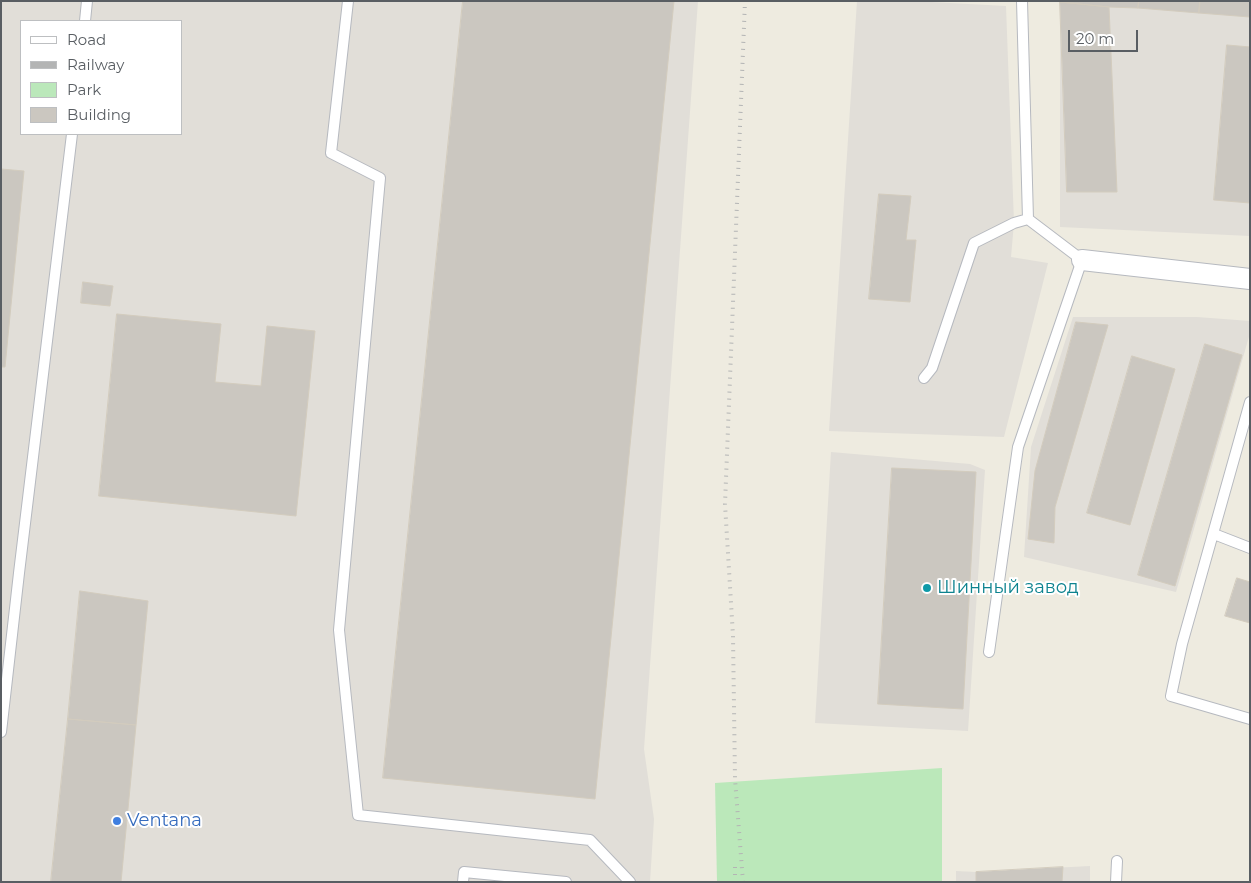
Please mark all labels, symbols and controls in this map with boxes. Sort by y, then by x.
legend [20,20,182,135]
scale bar [1071,20,1141,52]
text: 20 m [1076,29,1114,48]
text: Road [67,30,106,49]
text: Railway [67,55,124,74]
text: Park [67,80,101,99]
text: Building [67,105,131,124]
place label: Шинный завод [937,577,1079,599]
marker: Шинный завод [921,582,933,594]
place label: Ventana [127,810,202,832]
marker: Ventana [111,815,123,827]

